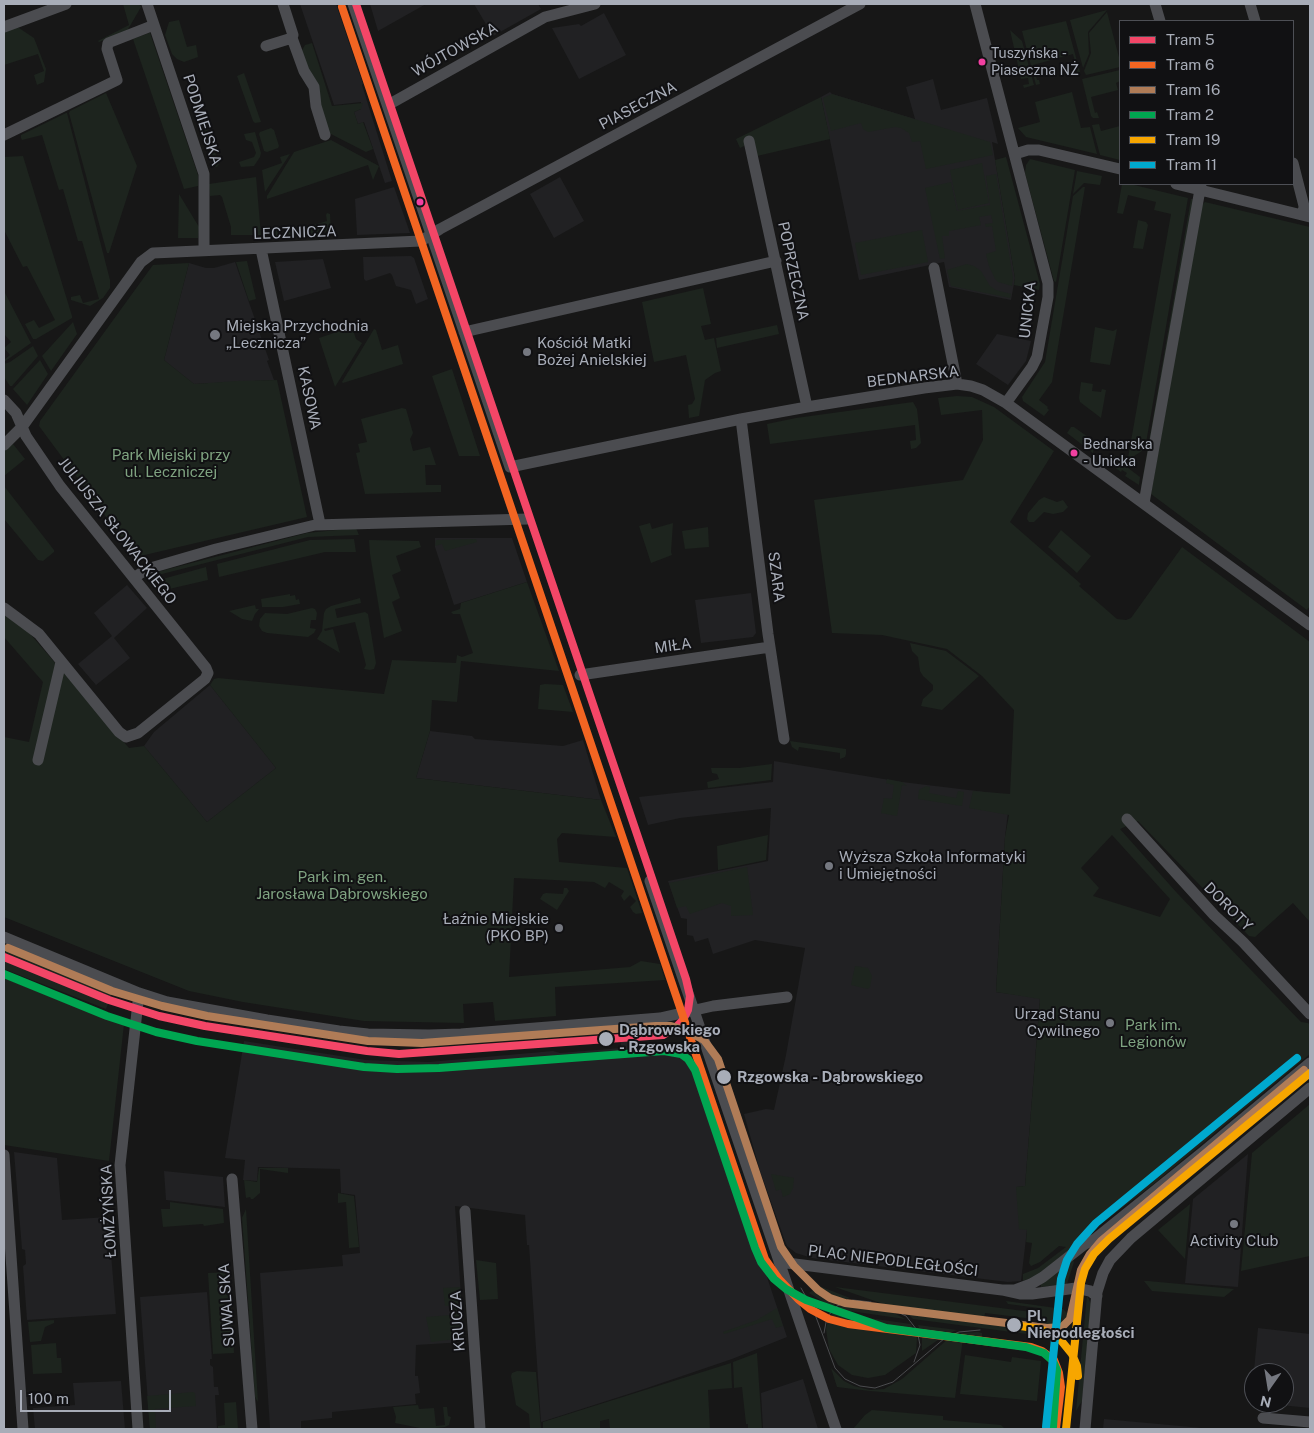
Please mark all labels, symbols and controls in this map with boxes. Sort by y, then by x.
street label: WÓJTOWSKA [409,19,501,81]
legend [1119,20,1294,185]
text: Tram 5 [1166,31,1215,48]
place label: Tuszyńska - Piaseczna NŻ [991,46,1079,78]
text: Tram 6 [1166,56,1214,73]
marker: Tuszyńska - Piaseczna NŻ [977,57,987,67]
street label: PODMIEJSKA [179,72,225,168]
street label: PIASECZNA [596,78,680,134]
text: Tram 16 [1166,81,1220,98]
text: Tram 2 [1166,106,1214,123]
text: Tram 19 [1166,131,1220,148]
text: Tram 11 [1166,156,1217,173]
unlabelled marker [415,197,425,207]
street label: POPRZECZNA [774,220,812,322]
street label: LECZNICZA [253,223,337,243]
street label: UNICKA [1016,280,1040,340]
place label: Miejska Przychodnia „Lecznicza” [226,317,369,352]
marker: Miejska Przychodnia „Lecznicza” [208,328,222,342]
place label: Kościół Matki Bożej Anielskiej [537,334,647,369]
marker: Kościół Matki Bożej Anielskiej [521,346,533,358]
street label: BEDNARSKA [866,362,960,392]
street label: KASOWA [293,364,325,432]
place label: Bednarska - Unicka [1083,437,1153,470]
park label: Park Miejski przy ul. Leczniczej [112,446,230,481]
marker: Bednarska - Unicka [1069,448,1079,458]
street label: JULIUSZA SŁOWACKIEGO [54,454,180,608]
street label: SZARA [764,551,788,603]
street label: MIŁA [653,635,693,657]
place label: Wyższa Szkoła Informatyki i Umiejętności [839,848,1026,883]
marker: Wyższa Szkoła Informatyki i Umiejętności [823,860,835,872]
park label: Park im. gen. Jarosława Dąbrowskiego [256,868,428,903]
street label: DOROTY [1200,879,1256,935]
place label: Łaźnie Miejskie (PKO BP) [443,910,549,945]
marker: Łaźnie Miejskie (PKO BP) [553,922,565,934]
place label: Urząd Stanu Cywilnego [1014,1005,1100,1040]
park label: Park im. Legionów [1119,1016,1187,1051]
marker: Urząd Stanu Cywilnego [1104,1017,1116,1029]
place label: Dąbrowskiego - Rzgowska [619,1021,721,1056]
marker: Dąbrowskiego - Rzgowska [597,1030,615,1048]
marker: Rzgowska - Dąbrowskiego [715,1068,733,1086]
place label: Rzgowska - Dąbrowskiego [737,1068,923,1086]
street label: ŁOMŻYŃSKA [98,1164,120,1258]
marker: Activity Club [1228,1218,1240,1230]
place label: Activity Club [1190,1232,1278,1250]
street label: PLAC NIEPODLEGŁOŚCI [807,1242,979,1280]
street label: SUWALSKA [215,1263,239,1347]
street label: KRUCZA [447,1290,469,1352]
place label: Pl. Niepodległości [1027,1307,1135,1342]
marker: Pl. Niepodległości [1005,1316,1023,1334]
north arrow [1244,1363,1294,1413]
scale bar [22,1380,174,1412]
text: 100 m [28,1390,69,1407]
text: N [1259,1393,1273,1411]

